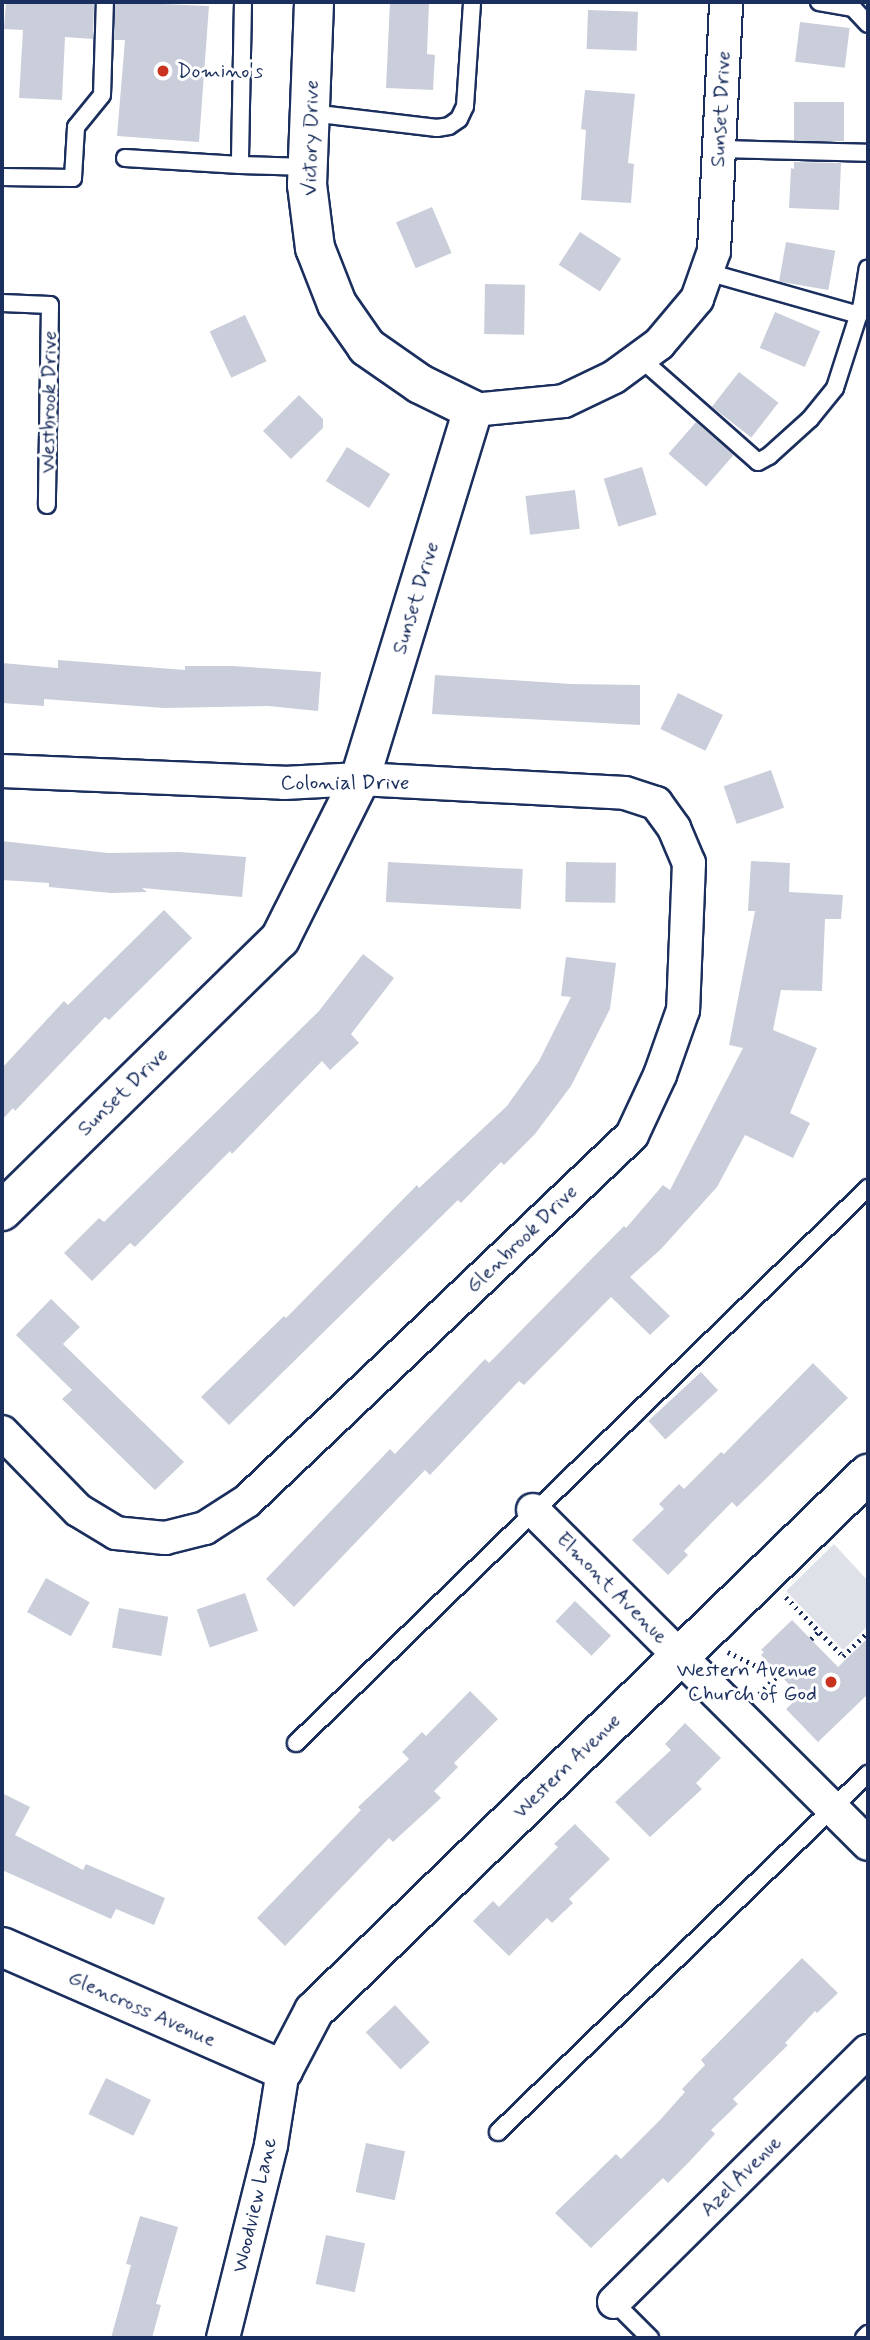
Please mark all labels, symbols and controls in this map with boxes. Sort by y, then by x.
street label: Sunset Drive [705,51,737,167]
place label: Domino's [177,58,263,84]
marker: Domino's [155,63,171,79]
street label: Victory Drive [297,81,325,195]
street label: Westbrook Drive [35,331,63,473]
street label: Sunset Drive [387,539,445,657]
street label: Colonial Drive [281,770,409,796]
street label: Sunset Drive [73,1043,173,1141]
street label: Glenbrook Drive [461,1180,583,1298]
street label: Elmont Avenue [552,1528,672,1648]
place label: Western Avenue Church of God [672,1657,817,1707]
marker: Western Avenue Church of God [823,1674,839,1690]
street label: Western Avenue [506,1707,628,1825]
street label: Glencross Avenue [64,1965,220,2053]
street label: Azel Avenue [693,2128,789,2224]
street label: Woodview Lane [227,2136,283,2274]

